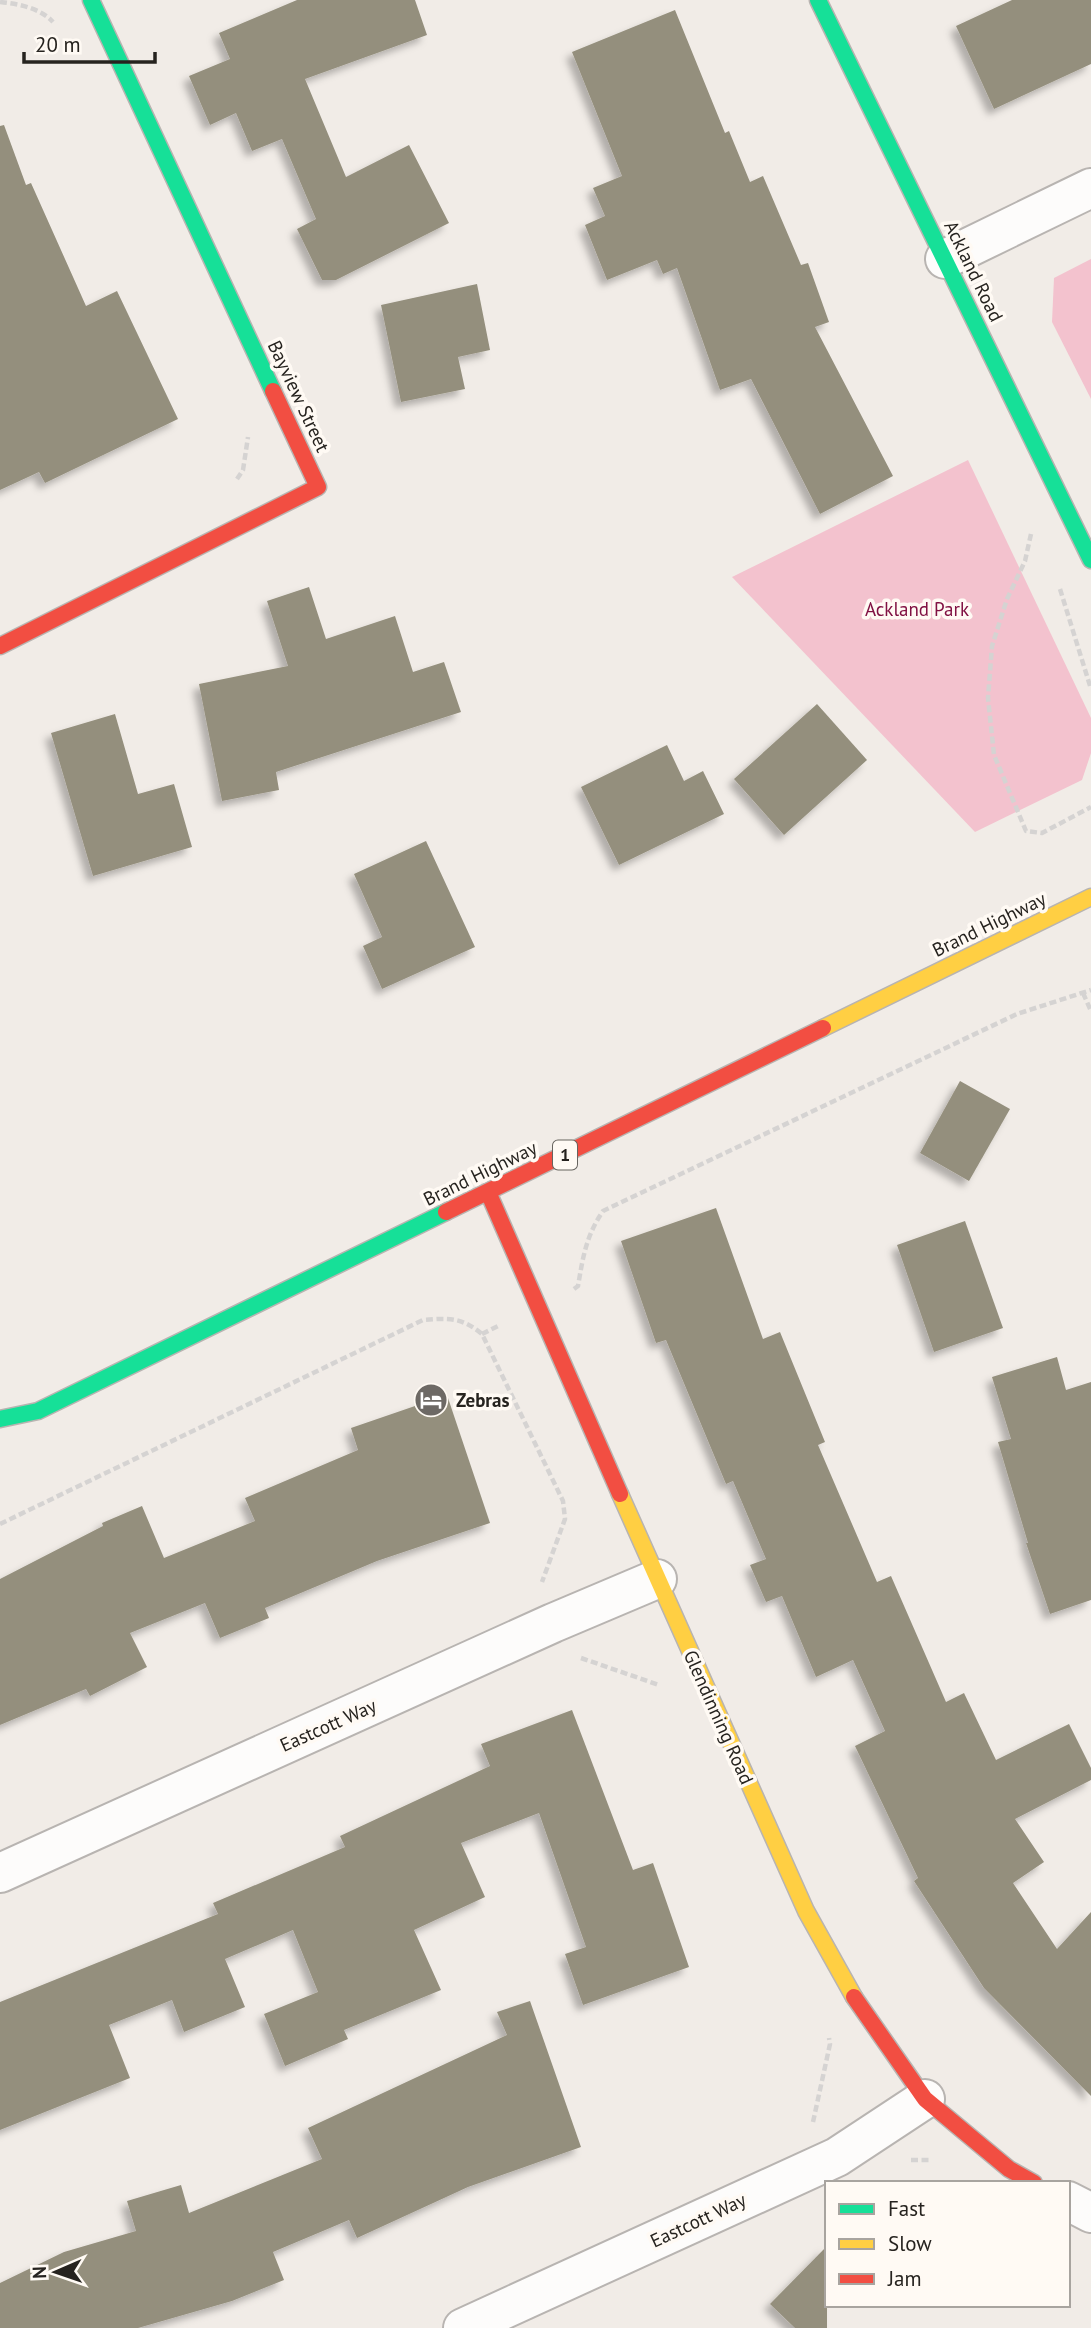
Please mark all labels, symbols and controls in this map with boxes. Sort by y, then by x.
scale bar [24,21,156,65]
text: 20 m [35,31,81,58]
street label: Ackland Road [939,217,1009,325]
street label: Bayview Street [263,336,336,456]
park label: Ackland Park [865,597,969,621]
street label: Brand Highway [928,886,1050,962]
street label: Brand Highway [419,1135,541,1211]
road number: 1 [553,1140,577,1170]
hotel icon: Zebras [412,1381,450,1419]
place label: Zebras [456,1388,509,1412]
street label: Glendinning Road [679,1646,759,1788]
street label: Eastcott Way [276,1693,380,1757]
legend [825,2181,1070,2307]
street label: Eastcott Way [646,2187,750,2253]
text: Fast [888,2195,925,2222]
text: Slow [888,2230,932,2257]
north arrow [21,2237,91,2307]
text: Jam [887,2265,922,2292]
text: N [27,2266,51,2279]

